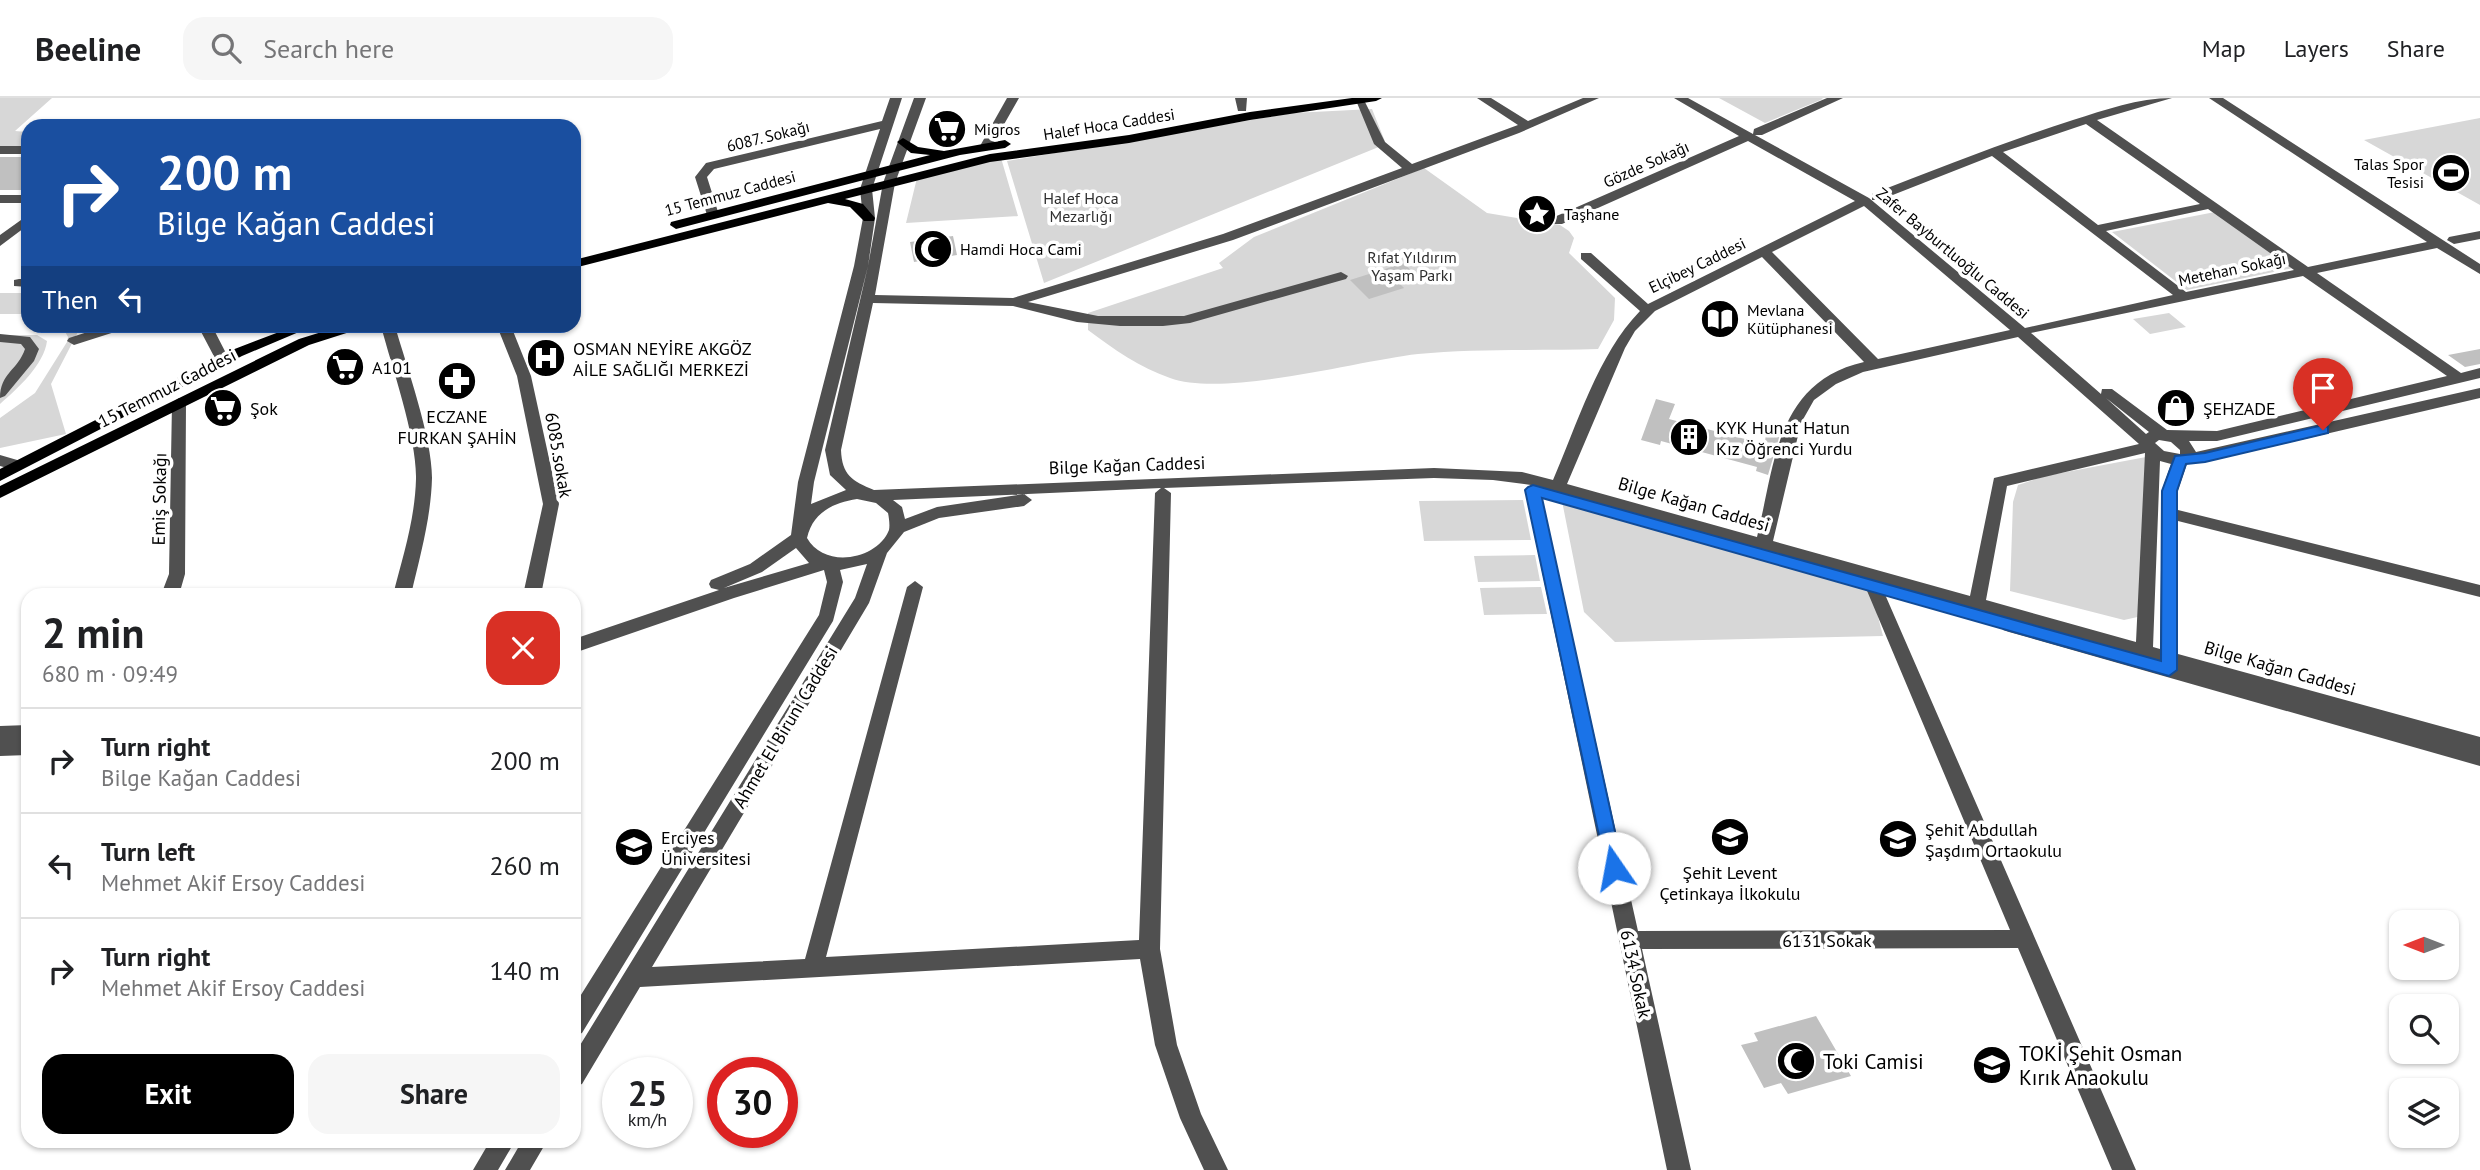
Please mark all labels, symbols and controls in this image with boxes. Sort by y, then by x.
search box [183,17,673,80]
text: Beeline [35,27,141,70]
icon: search [207,29,245,67]
text: Search here [263,32,394,65]
text: Map [2202,33,2246,64]
text: Layers [2284,33,2349,64]
text: Share [2387,33,2445,64]
street label: Halef Hoca Caddesi [1042,104,1176,144]
supermarket icon: Migros [926,108,968,150]
street label: 6087. Sokağı [724,116,812,156]
place label: Migros [974,119,1021,139]
street label: Gözde Sokağı [1600,136,1692,192]
text: 200 m [157,140,292,204]
icon: right [42,147,133,238]
sports icon: Talas Spor Tesisi [2430,152,2472,194]
place label: Talas Spor Tesisi [2354,154,2425,192]
street label: 15 Temmuz Caddesi [662,166,798,220]
street label: Zafer Bayburtluoğlu Caddesi [1872,183,2034,323]
park label: Halef Hoca Mezarlığı [1043,188,1119,226]
place icon: Taşhane [1516,193,1558,235]
text: Bilge Kağan Caddesi [157,202,436,244]
place label: Taşhane [1564,204,1619,224]
mosque icon: Hamdi Hoca Cami [912,228,954,270]
street label: Elçibey Caddesi [1645,233,1749,297]
place label: Hamdi Hoca Cami [960,239,1082,259]
park label: Rıfat Yıldırım Yaşam Parkı [1367,247,1457,285]
street label: Metehan Sokağı [2176,248,2288,290]
icon: left [112,280,150,318]
text: Then [42,283,98,316]
library icon: Mevlana Kütüphanesi [1699,298,1741,340]
place label: Mevlana Kütüphanesi [1747,300,1833,338]
hospital icon: OSMAN NEYİRE AKGÖZ AİLE SAĞLIĞI MERKEZİ [525,337,567,379]
place label: OSMAN NEYİRE AKGÖZ AİLE SAĞLIĞI MERKEZİ [573,337,752,381]
street label: 15 Temmuz Caddesi [94,343,240,433]
supermarket icon: A101 [324,346,366,388]
place label: A101 [372,356,412,379]
pin [2293,358,2353,430]
pharmacy icon: ECZANE FURKAN ŞAHİN [436,360,478,402]
icon: arrive [2304,369,2342,407]
supermarket icon: Şok [202,387,244,429]
shop icon: ŞEHZADE [2155,387,2197,429]
place label: Şok [250,397,278,420]
place label: ŞEHZADE [2203,397,2276,420]
place label: ECZANE FURKAN ŞAHİN [397,405,517,449]
street label: 6085.sokak [540,410,578,500]
building icon: KYK Hunat Hatun Kız Öğrenci Yurdu [1668,416,1710,458]
place label: KYK Hunat Hatun Kız Öğrenci Yurdu [1716,416,1852,460]
street label: Bilge Kağan Caddesi [1048,451,1206,479]
street label: Emiş Sokağı [147,452,171,546]
street label: Bilge Kağan Caddesi [1616,471,1772,537]
text: 2 min [42,605,144,660]
button: close [486,611,560,685]
street label: Bilge Kağan Caddesi [2202,635,2358,701]
street label: Ahmet El Biruni Caddesi [727,642,843,812]
text: 680 m · 09:49 [42,659,178,688]
text: Turn right [101,730,210,763]
icon: right [42,742,80,780]
text: 200 m [489,744,560,777]
text: Bilge Kağan Caddesi [101,763,301,792]
school or university icon: Şehit Levent Çetinkaya İlkokulu [1709,816,1751,858]
school or university icon: Şehit Abdullah Şaşdım Ortaokulu [1877,818,1919,860]
place label: Şehit Abdullah Şaşdım Ortaokulu [1925,818,2062,862]
school or university icon: Erciyes Üniversitesi [613,826,655,868]
place label: Erciyes Üniversitesi [661,826,751,870]
position arrow [1577,831,1651,905]
text: Turn left [101,835,195,868]
icon: left [42,847,80,885]
text: 260 m [489,849,560,882]
place label: Şehit Levent Çetinkaya İlkokulu [1659,861,1801,905]
text: Mehmet Akif Ersoy Caddesi [101,868,365,897]
north arrow [2389,910,2459,980]
map controls [2389,910,2459,1148]
street label: 6134 Sokak [1615,928,1657,1020]
street label: 6131 Sokak [1782,929,1872,952]
text: Turn right [101,940,210,973]
icon: right [42,952,80,990]
text: 140 m [489,954,560,987]
text: Mehmet Akif Ersoy Caddesi [101,973,365,1002]
button: search [2389,994,2459,1064]
mosque icon: Toki Camisi [1775,1040,1817,1082]
place label: TOKİ Şehit Osman Kırık Anaokulu [2019,1040,2182,1091]
school or university icon: TOKİ Şehit Osman Kırık Anaokulu [1971,1044,2013,1086]
place label: Toki Camisi [1823,1048,1924,1075]
button: Exit [42,1054,294,1134]
button: Share [308,1054,560,1134]
speed limit sign: 30 [707,1057,798,1148]
text: 25 [628,1070,667,1116]
button: layers [2389,1078,2459,1148]
text: km/h [628,1108,667,1131]

